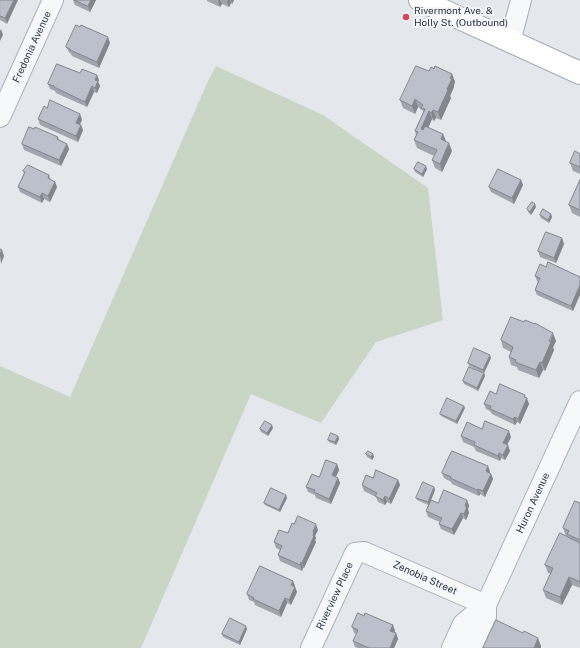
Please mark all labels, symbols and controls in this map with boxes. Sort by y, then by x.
place label: Rivermont Ave. & Holly St. (Outbound) [414,5,508,28]
street label: Fredonia Avenue [10,9,54,85]
marker: Rivermont Ave. & Holly St. (Outbound) [401,12,411,22]
street label: Huron Avenue [514,471,552,535]
street label: Zenobia Street [391,559,459,597]
street label: Riverview Place [314,560,356,632]

